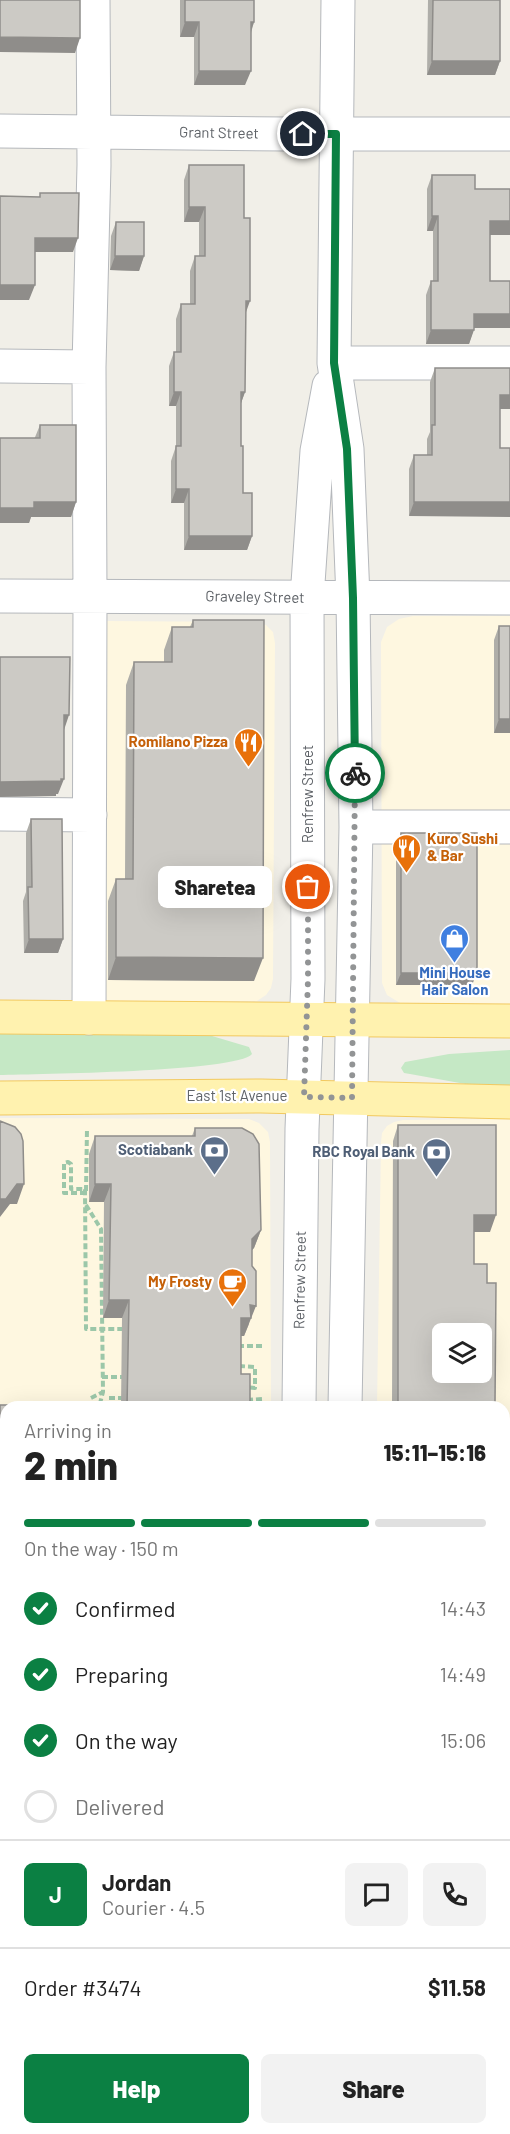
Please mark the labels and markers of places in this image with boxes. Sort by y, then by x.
pin [277,108,328,159]
restaurant icon: Romilano Pizza [233,726,265,768]
place label: Romilano Pizza [129,732,228,750]
place label: Kuro Sushi & Bar [427,829,498,864]
restaurant icon: Kuro Sushi & Bar [390,832,422,874]
pin [282,861,333,912]
callout: Sharetea [158,866,272,908]
shop icon: Mini House Hair Salon [439,922,471,964]
place label: Mini House Hair Salon [419,963,491,998]
bank icon: Scotiabank [198,1134,230,1176]
bank icon: RBC Royal Bank [420,1136,452,1178]
place label: Scotiabank [118,1140,193,1158]
place label: RBC Royal Bank [312,1142,415,1160]
cafe icon: My Frosty [217,1266,249,1308]
place label: My Frosty [148,1272,212,1290]

